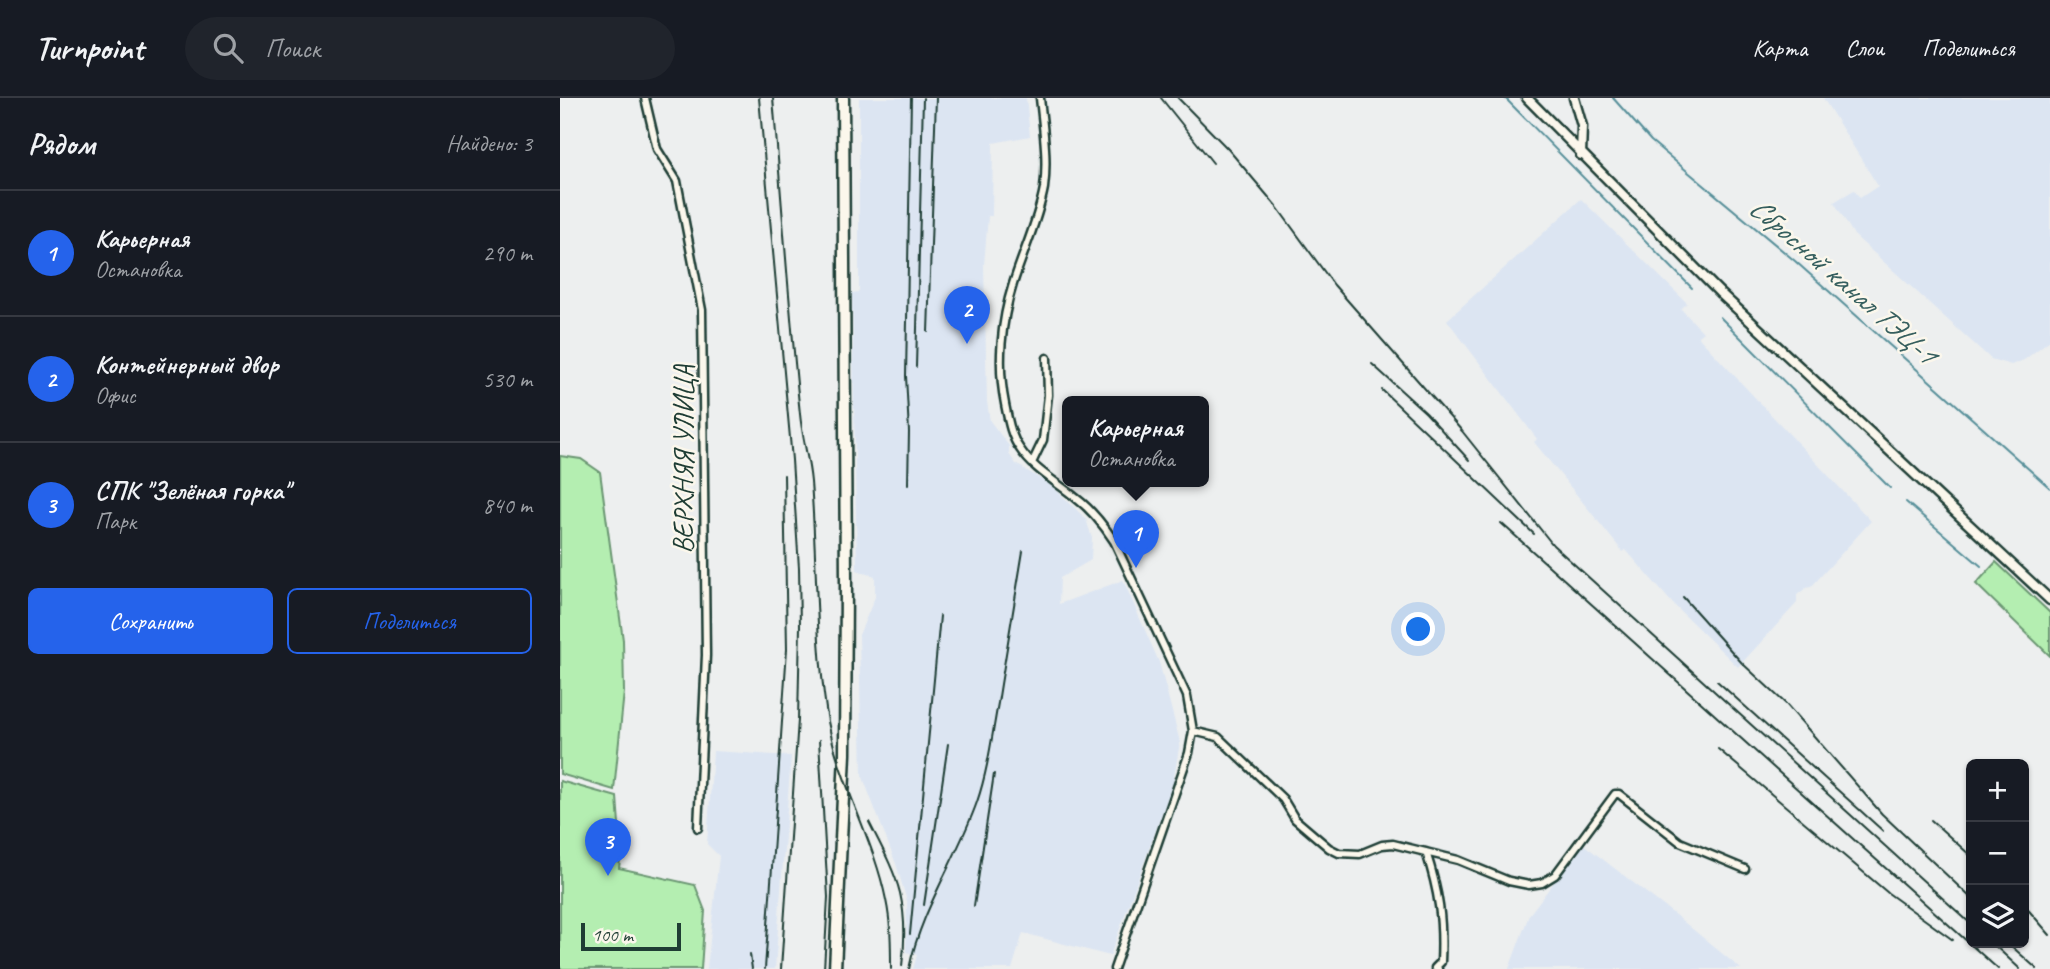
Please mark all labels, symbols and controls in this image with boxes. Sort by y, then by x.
search box [185,17,675,80]
text: Turnpoint [35,27,143,69]
icon: search [209,29,247,67]
text: Поиск [265,32,320,65]
text: Карта [1753,33,1807,63]
text: Слои [1845,33,1884,63]
text: Поделиться [1922,33,2015,63]
text: Рядом [28,125,95,163]
text: Найдено: 3 [446,129,532,158]
water label: Сбросной канал ТЭЦ-1 [1742,188,1948,375]
text: Карьерная [95,222,189,255]
text: 1 [46,239,56,268]
text: 290 m [483,239,532,268]
text: Остановка [95,255,181,284]
pin: 2 [944,286,990,344]
text: Контейнерный двор [95,348,279,381]
street label: ВЕРХНЯЯ УЛИЦА [666,364,701,553]
text: 2 [46,365,56,394]
text: 530 m [483,365,532,394]
text: Офис [95,381,135,410]
popup [1062,396,1209,487]
text: Карьерная [1088,411,1183,444]
text: Остановка [1088,444,1174,473]
text: СПК "Зелёная горка" [95,474,289,507]
text: 3 [46,491,56,520]
text: 840 m [483,491,532,520]
text: Парк [95,507,136,536]
pin: 1 [1113,510,1159,568]
button: Сохранить [28,588,273,654]
button: Поделиться [287,588,532,654]
your location [1401,612,1435,646]
map controls [1966,759,2029,948]
button: + [1966,759,2029,822]
pin: 3 [585,818,631,876]
button: − [1966,822,2029,885]
button: layers [1966,885,2029,948]
scale bar [581,920,681,952]
text: 100 m [592,923,633,947]

